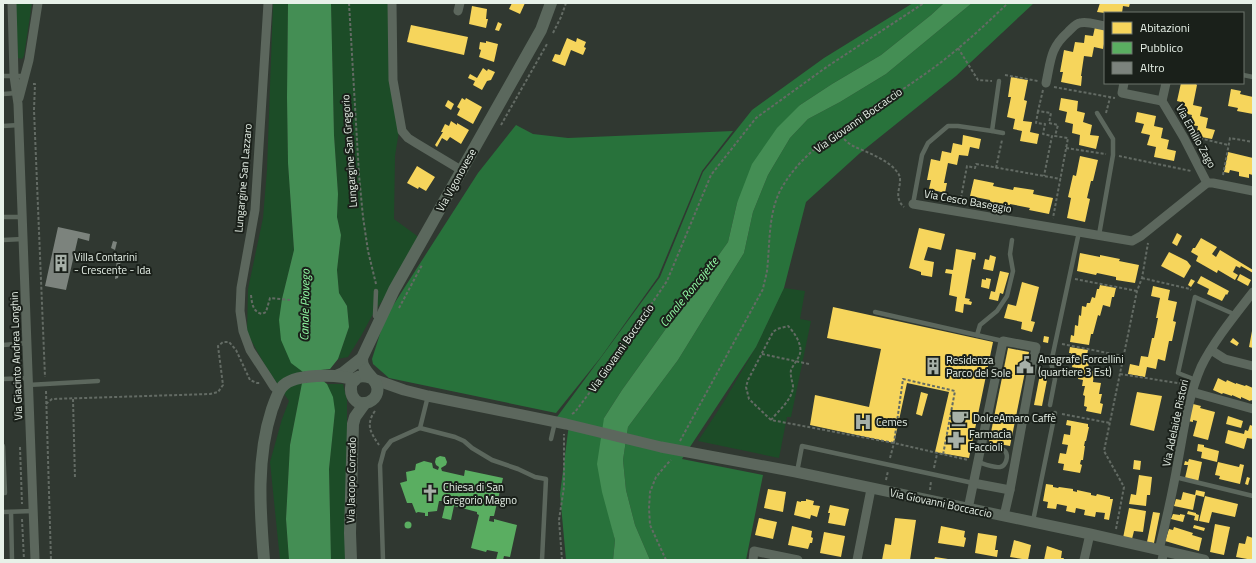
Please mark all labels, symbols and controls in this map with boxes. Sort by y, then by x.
legend [1104,12,1244,84]
text: Abitazioni [1140,18,1190,37]
text: Pubblico [1140,38,1183,57]
text: Altro [1140,58,1165,77]
street label: Via Giovanni Boccaccio [811,83,905,156]
street label: Lungargine San Gregorio [337,94,361,208]
street label: Via Emilio Zago [1172,101,1220,171]
street label: Lungargine San Lazzaro [230,123,256,233]
street label: Via Vigonovese [432,145,480,215]
street label: Via Cesco Baseggio [923,185,1013,217]
place label: Villa Contarini - Crescente - Ida [74,249,151,278]
water label: Canale Roncajette [654,251,724,331]
building icon: Villa Contarini - Crescente - Ida [51,253,71,273]
water label: Canale Piovego [294,268,315,341]
street label: Via Giacinto Andrea Longhin [6,291,26,421]
street label: Via Giovanni Boccaccio [585,301,658,395]
place label: Anagrafe Forcellini (quartiere 3 Est) [1038,351,1124,380]
place label: Residenza Parco del Sole [946,352,1011,381]
public building icon: Anagrafe Forcellini (quartiere 3 Est) [1015,355,1035,375]
building icon: Residenza Parco del Sole [923,356,943,376]
street label: Via Adelaide Ristori [1158,378,1192,468]
cafe icon: DolceAmaro Caffè [950,408,970,428]
place label: DolceAmaro Caffè [973,410,1057,426]
hospital icon: Cemes [853,412,873,432]
place label: Cemes [876,414,907,430]
place label: Farmacia Faccioli [969,426,1012,455]
pharmacy icon: Farmacia Faccioli [946,430,966,450]
street label: Via Jacopo Corrado [342,436,360,523]
place label: Chiesa di San Gregorio Magno [443,479,517,508]
church icon: Chiesa di San Gregorio Magno [420,483,440,503]
street label: Via Giovanni Boccaccio [888,484,994,522]

